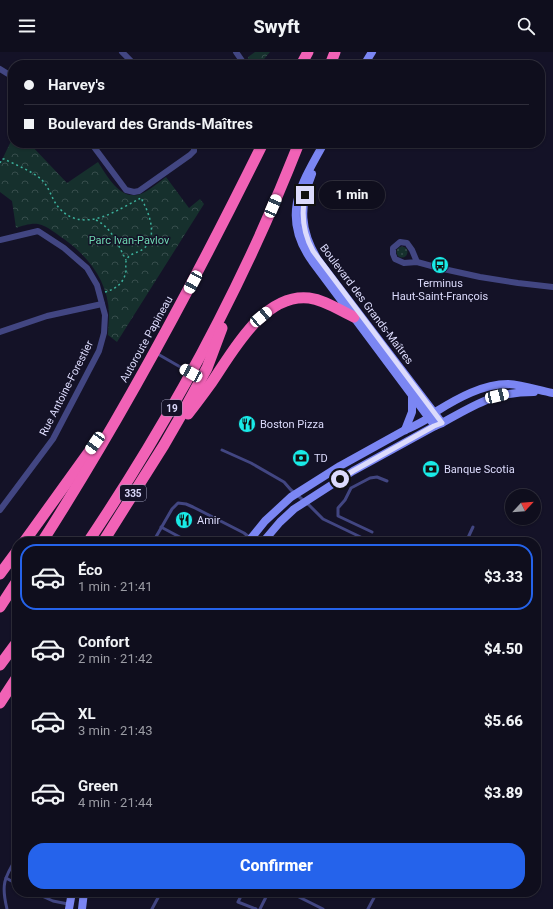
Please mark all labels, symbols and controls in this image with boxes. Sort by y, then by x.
icon: menu [16,15,38,37]
icon: search [515,15,537,37]
text: Swyft [253,16,300,37]
text: Harvey's [48,76,105,94]
text: Boulevard des Grands-Maîtres [48,115,253,133]
callout: 1 min [319,181,385,209]
route end [296,186,314,204]
text: 1 min [336,187,368,202]
car [263,193,283,219]
park label: Parc Ivan-Pavlov [89,234,170,247]
street label: Boulevard des Grands-Maîtres [317,242,416,367]
bus stop icon: Terminus Haut-Saint-François [430,255,450,275]
car [182,269,204,295]
place label: Terminus Haut-Saint-François [392,277,488,303]
street label: Autoroute Papineau [117,294,176,385]
car [248,305,274,329]
street label: Rue Antoine-Forestier [37,338,96,438]
car [178,362,204,384]
car [484,387,510,405]
road number: 19 [162,400,182,416]
restaurant icon: Boston Pizza [237,414,257,434]
place label: Boston Pizza [260,418,324,431]
car [83,430,107,456]
bank icon: TD [291,448,311,468]
place label: TD [314,452,328,465]
bank icon: Banque Scotia [421,459,441,479]
place label: Banque Scotia [444,463,515,476]
route start [331,470,349,488]
road number: 335 [120,485,146,501]
north arrow [505,489,541,525]
map controls [505,489,541,525]
restaurant icon: Amir [174,510,194,530]
place label: Amir [197,514,220,527]
icon: car [30,559,66,595]
text: Éco [78,561,103,579]
text: $3.33 [484,568,523,586]
text: 1 min · 21:41 [78,579,153,594]
icon: car [30,631,66,667]
text: Confort [78,633,129,651]
text: $4.50 [484,640,523,658]
text: 2 min · 21:42 [78,651,153,666]
icon: car [30,703,66,739]
text: XL [78,705,96,723]
text: $5.66 [484,712,523,730]
text: 3 min · 21:43 [78,723,153,738]
icon: car [30,775,66,811]
text: Green [78,777,118,795]
text: $3.89 [484,784,523,802]
text: 4 min · 21:44 [78,795,153,810]
button: Confirmer [28,843,525,889]

